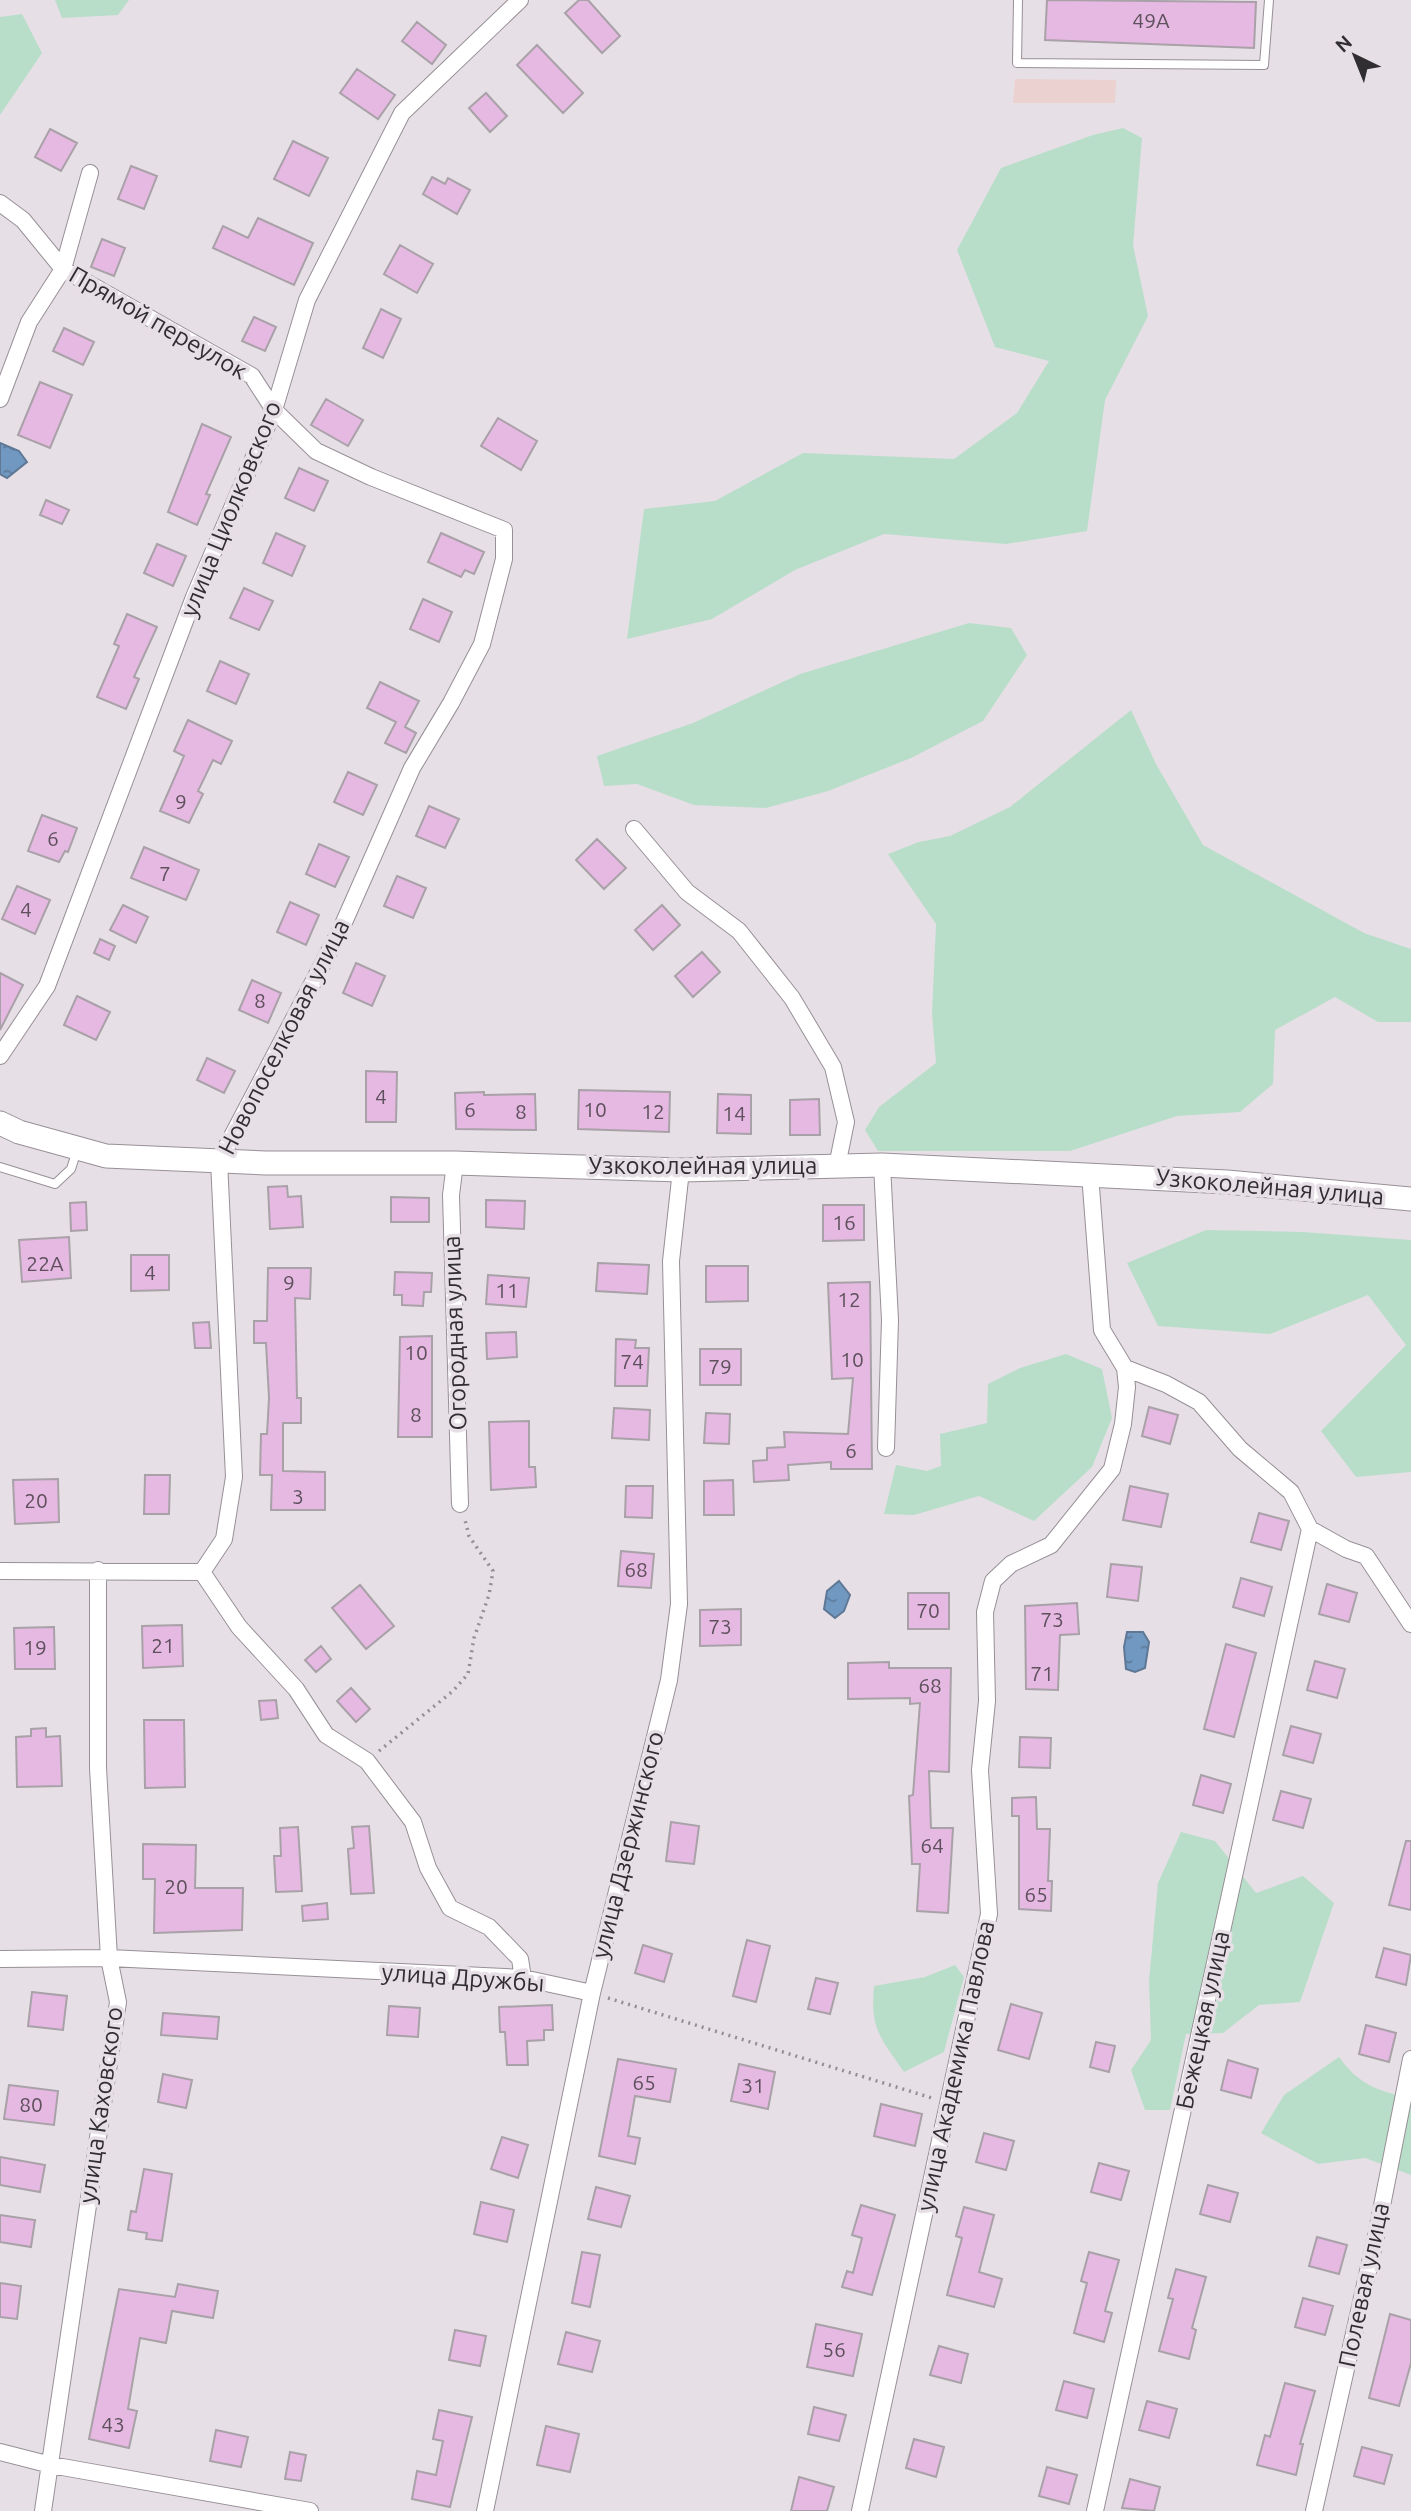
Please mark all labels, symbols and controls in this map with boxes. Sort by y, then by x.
house number: 49А [1132,8,1170,32]
north arrow [1320,21,1390,91]
text: N [1331,31,1356,56]
street label: Прямой переулок [65,261,252,384]
street label: улица Циолковского [175,397,286,621]
house number: 9 [175,789,187,813]
house number: 6 [47,826,59,850]
house number: 7 [159,861,171,885]
house number: 4 [20,897,32,921]
street label: Новопоселковая улица [213,915,355,1159]
house number: 8 [254,988,266,1012]
house number: 4 [375,1084,387,1108]
house number: 6 [464,1097,476,1121]
house number: 10 [583,1097,607,1121]
house number: 8 [515,1099,527,1123]
house number: 12 [641,1099,665,1123]
house number: 14 [722,1101,746,1125]
street label: Узкоколейная улица [589,1152,817,1179]
street label: Узкоколейная улица [1155,1163,1385,1210]
house number: 16 [832,1210,856,1234]
street label: Огородная улица [438,1235,471,1431]
house number: 22А [26,1251,64,1275]
house number: 4 [144,1260,156,1284]
house number: 9 [283,1270,295,1294]
house number: 11 [495,1278,519,1302]
house number: 12 [837,1287,861,1311]
house number: 10 [404,1340,428,1364]
house number: 10 [840,1347,864,1371]
house number: 74 [620,1349,644,1373]
house number: 79 [708,1354,732,1378]
house number: 8 [410,1402,422,1426]
house number: 6 [845,1438,857,1462]
house number: 3 [292,1484,304,1508]
house number: 20 [24,1488,48,1512]
house number: 68 [624,1557,648,1581]
house number: 70 [916,1598,940,1622]
house number: 73 [1040,1607,1064,1631]
house number: 73 [708,1614,732,1638]
house number: 21 [151,1633,175,1657]
house number: 19 [23,1635,47,1659]
house number: 71 [1030,1661,1054,1685]
house number: 68 [918,1673,942,1697]
street label: улица Дзержинского [586,1728,669,1961]
house number: 64 [920,1833,944,1857]
house number: 20 [164,1874,188,1898]
house number: 65 [1024,1882,1048,1906]
street label: улица Академика Павлова [911,1918,1000,2214]
street label: Бежецкая улица [1170,1928,1235,2111]
street label: улица Дружбы [381,1958,545,1997]
street label: улица Каховского [73,2005,128,2205]
house number: 65 [632,2070,656,2094]
house number: 31 [741,2073,765,2097]
house number: 80 [19,2092,43,2116]
street label: Полевая улица [1333,2200,1394,2370]
house number: 56 [822,2337,846,2361]
house number: 43 [101,2412,125,2436]

